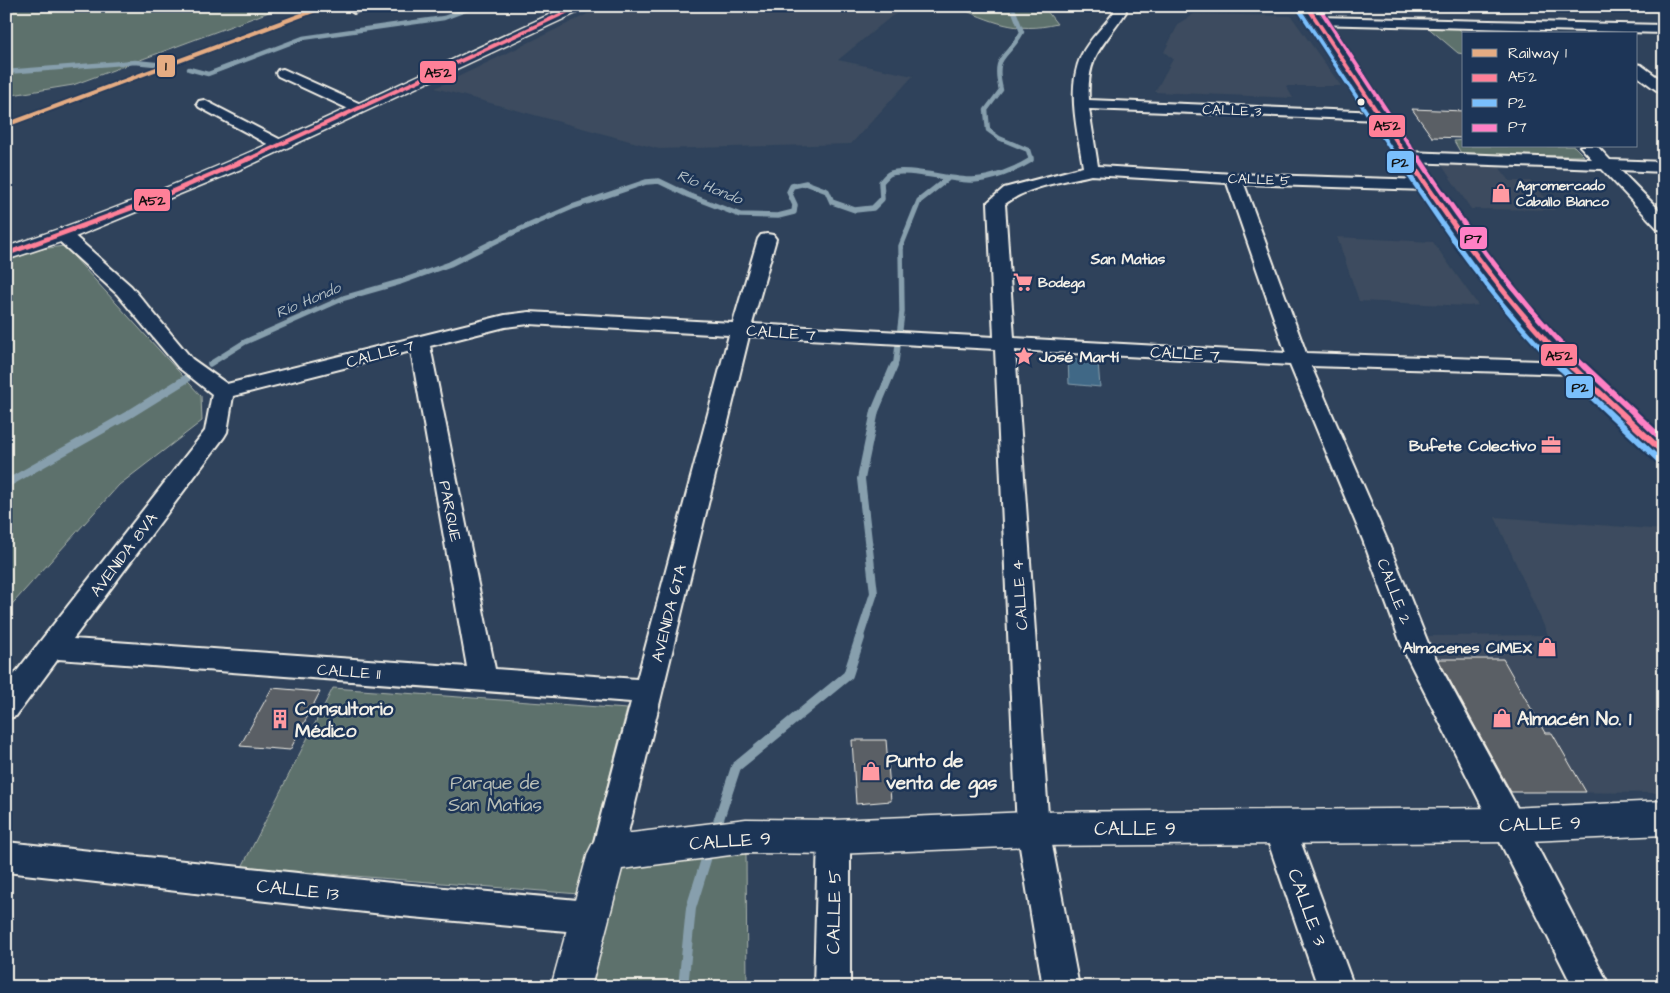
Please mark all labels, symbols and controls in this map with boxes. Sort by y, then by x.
legend [1462,32,1638,148]
text: Railway 1 [1508,43,1567,65]
line badge: 1 [156,54,176,78]
text: 1 [165,56,167,76]
line badge: A52 [419,60,457,84]
text: A52 [425,63,452,83]
text: A52 [1508,67,1537,88]
text: P2 [1508,93,1527,114]
unlabelled marker [1356,97,1366,107]
street label: CALLE 3 [1202,100,1262,122]
line badge: A52 [1368,114,1406,138]
text: A52 [1374,116,1401,136]
text: P7 [1508,117,1527,138]
line badge: P2 [1386,150,1415,174]
text: P2 [1392,153,1409,173]
water label: Río Hondo [674,165,747,211]
street label: CALLE 5 [1228,169,1290,191]
place label: Agromercado Caballo Blanco [1516,176,1609,212]
shop icon: Agromercado Caballo Blanco [1490,182,1512,204]
line badge: A52 [133,188,171,212]
text: A52 [139,191,166,211]
line badge: P7 [1459,226,1488,250]
text: P7 [1464,229,1482,249]
district label: San Matias [1090,249,1166,270]
supermarket icon: Bodega [1012,271,1034,293]
place label: Bodega [1038,273,1086,294]
water label: Río Hondo [273,277,345,324]
street label: CALLE 7 [746,320,816,346]
street label: CALLE 7 [344,334,417,374]
street label: CALLE 7 [1150,341,1220,367]
line badge: A52 [1540,343,1578,367]
place icon: José Martí [1013,345,1035,367]
place label: José Martí [1038,346,1119,368]
text: A52 [1546,346,1573,366]
line badge: P2 [1565,375,1594,399]
text: P2 [1572,378,1589,398]
office icon: Bufete Colectivo [1540,434,1562,456]
place label: Bufete Colectivo [1409,435,1537,457]
street label: PARQUE [433,479,467,544]
street label: AVENIDA 8VA [85,508,163,601]
street label: CALLE 2 [1371,555,1417,627]
street label: CALLE 4 [1007,559,1033,631]
street label: AVENIDA 6TA [646,562,692,664]
shop icon: Almacenes CIMEX [1536,636,1558,658]
place label: Almacenes CIMEX [1403,637,1532,659]
street label: CALLE 11 [316,659,381,685]
place label: Consultorio Médico [295,696,394,745]
place label: Almacén No. 1 [1517,706,1632,733]
shop icon: Almacén No. 1 [1491,707,1513,729]
building icon: Consultorio Médico [269,708,291,730]
place label: Punto de venta de gas [886,748,998,798]
shop icon: Punto de venta de gas [860,760,882,782]
park label: Parque de San Matías [448,770,542,819]
street label: CALLE 9 [1499,810,1581,839]
street label: CALLE 9 [1094,816,1176,843]
street label: CALLE 9 [688,825,772,858]
street label: CALLE 3 [1280,865,1333,950]
street label: CALLE 5 [820,869,849,954]
street label: CALLE 13 [255,873,341,908]

